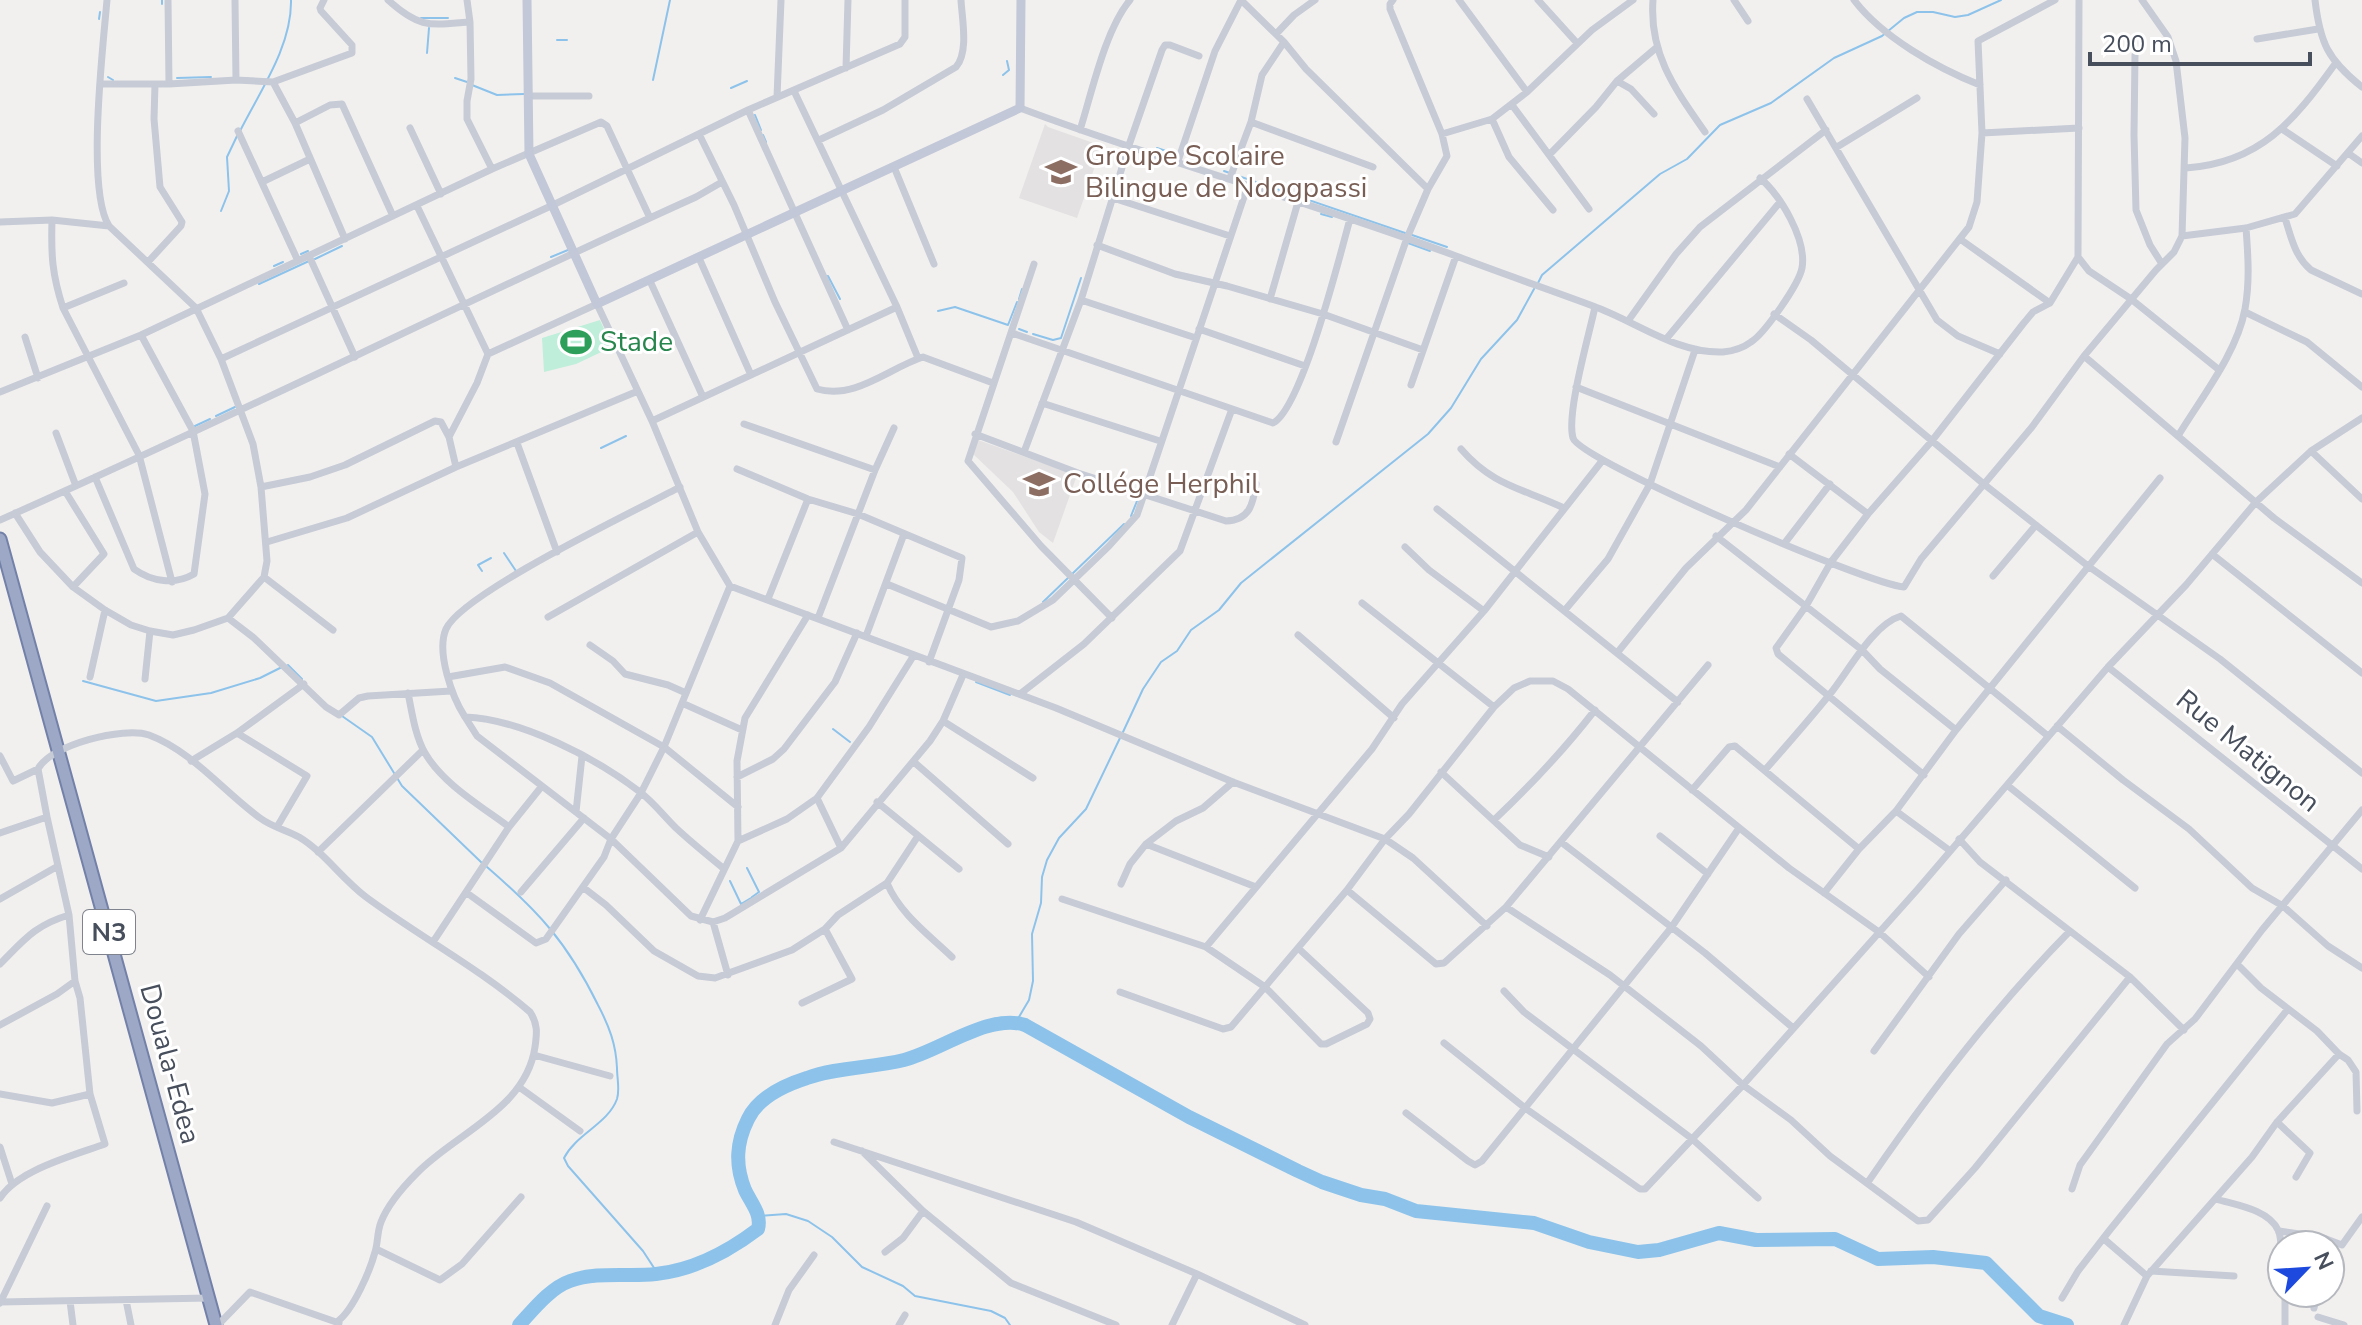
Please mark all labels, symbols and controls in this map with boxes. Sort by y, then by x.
scale bar [2090,16,2310,66]
text: 200 m [2102,28,2172,60]
place label: Groupe Scolaire Bilingue de Ndogpassi [1085,137,1367,207]
school or university icon: Groupe Scolaire Bilingue de Ndogpassi [1044,155,1078,189]
place label: Stade [600,323,673,361]
sports icon: Stade [559,325,593,359]
place label: Collége Herphil [1063,465,1260,503]
school or university icon: Collége Herphil [1022,467,1056,501]
street label: Rue Matignon [2168,681,2328,821]
road number: N3 [83,910,135,954]
street label: Douala-Edea [130,980,210,1148]
north arrow [2266,1229,2346,1309]
text: N [2306,1247,2340,1275]

